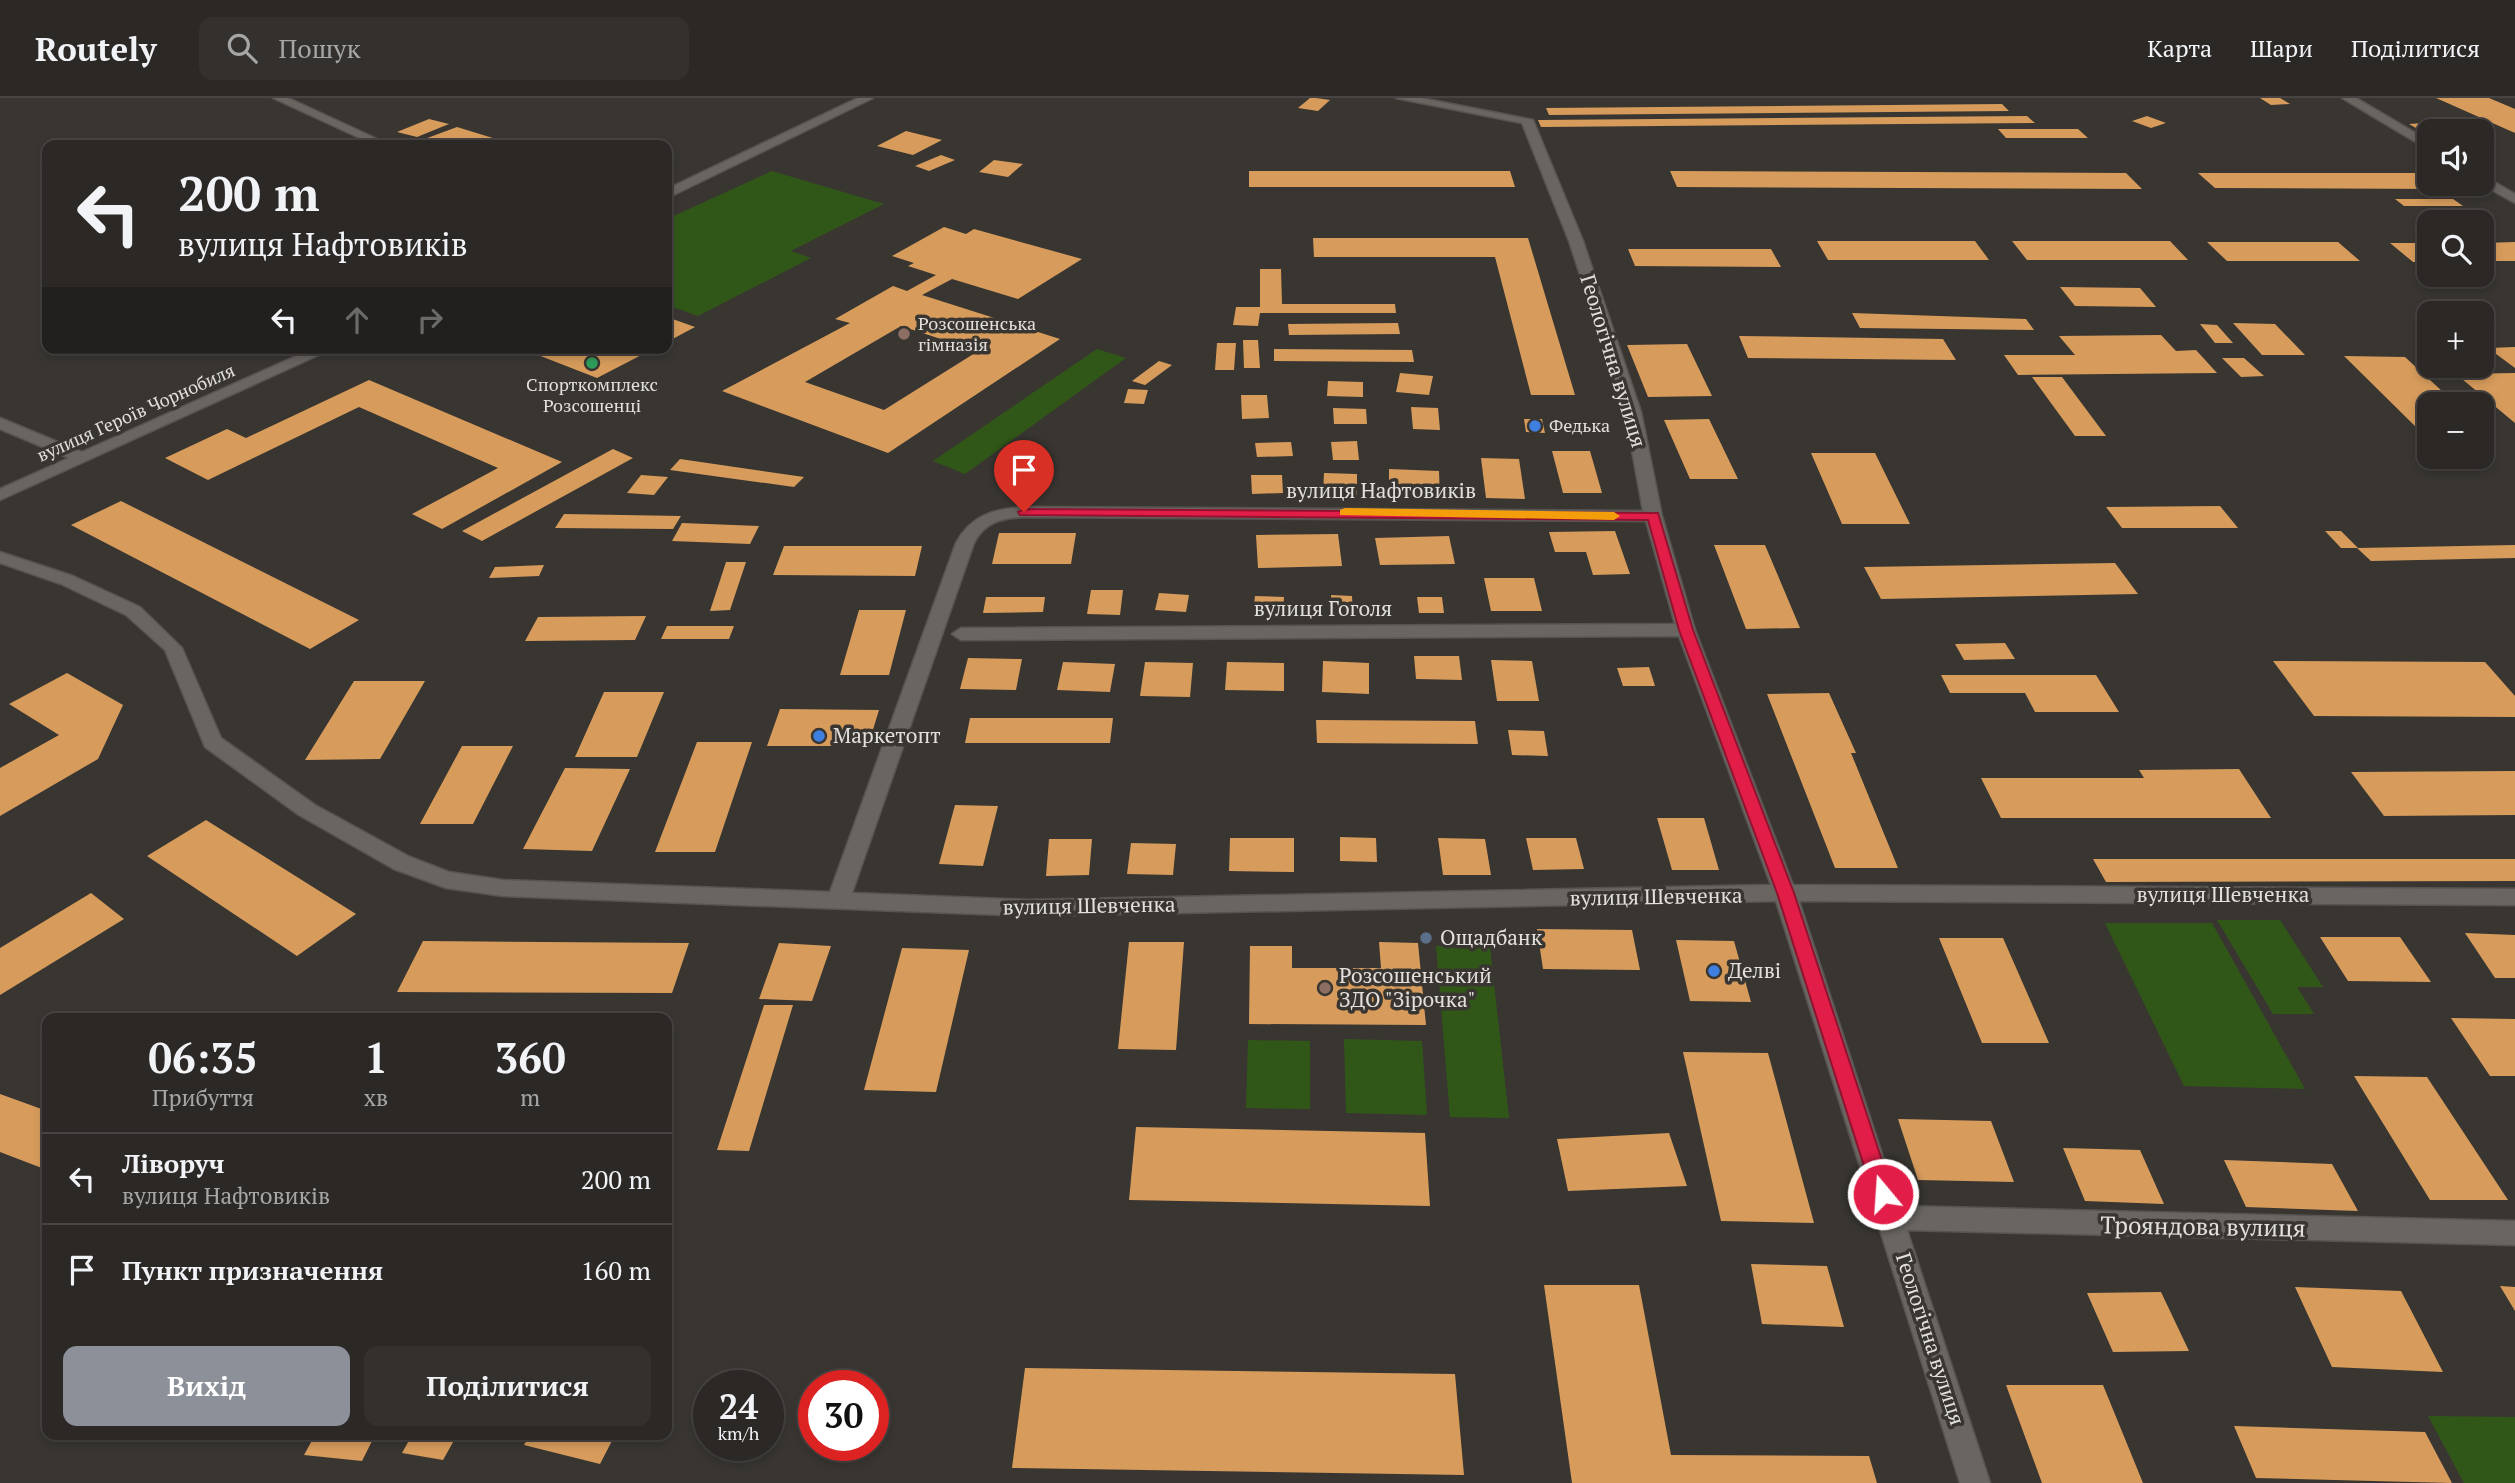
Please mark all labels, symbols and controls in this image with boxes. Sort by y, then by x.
search box [199,17,689,80]
text: Routely [35,27,157,70]
icon: search [223,29,261,67]
text: Пошук [279,31,360,65]
text: Карта [2147,32,2212,64]
text: Шари [2250,32,2313,64]
text: Поділитися [2351,32,2480,64]
map controls [2417,119,2494,469]
button: sound [2417,119,2494,196]
text: 200 m [178,160,320,225]
icon: left [63,168,154,259]
button: search [2417,210,2494,287]
text: вулиця Нафтовиків [178,223,468,265]
street label: Геологічна вулиця [1574,271,1654,451]
icon: left [265,301,303,339]
icon: ahead [338,301,376,339]
icon: right [411,301,449,339]
button: + [2417,301,2494,378]
place label: Розсошенська гімназія [918,311,1036,356]
marker: Розсошенська гімназія [896,326,912,342]
marker: Спорткомплекс Розсошенці [584,355,600,371]
street label: вулиця Героїв Чорнобиля [33,358,238,467]
place label: Спорткомплекс Розсошенці [526,372,658,417]
button: − [2417,392,2494,469]
place label: Федька [1549,413,1610,437]
marker: Федька [1527,418,1543,434]
pin [994,440,1054,512]
icon: arrive [1005,451,1043,489]
street label: вулиця Нафтовиків [1286,476,1476,504]
street label: вулиця Гоголя [1254,594,1392,622]
place label: Маркетопт [833,721,941,749]
marker: Маркетопт [811,728,827,744]
street label: вулиця Шевченка [1569,880,1743,912]
street label: вулиця Шевченка [2137,880,2310,908]
street label: вулиця Шевченка [1002,889,1176,921]
place label: Ощадбанк [1440,923,1543,951]
marker: Ощадбанк [1418,930,1434,946]
place label: Делві [1728,956,1781,984]
place label: Розсошенський ЗДО "Зірочка" [1339,961,1492,1013]
marker: Делві [1706,963,1722,979]
marker: Розсошенський ЗДО "Зірочка" [1317,980,1333,996]
text: 06:35 [148,1029,258,1085]
text: 1 [364,1029,388,1085]
text: 360 [494,1029,566,1085]
text: Прибуття [152,1082,254,1113]
text: хв [364,1082,388,1113]
text: m [520,1082,540,1113]
text: Ліворуч [122,1146,225,1180]
position arrow [1846,1157,1920,1231]
icon: left [63,1160,101,1198]
text: 200 m [581,1162,651,1196]
text: вулиця Нафтовиків [122,1180,330,1211]
street label: Трояндова вулиця [2100,1208,2306,1244]
street label: Геологічна вулиця [1890,1249,1972,1428]
icon: arrive [63,1251,101,1289]
text: Пункт призначення [122,1253,383,1287]
text: 160 m [581,1253,651,1287]
button: Вихід [63,1346,350,1426]
button: Поділитися [364,1346,651,1426]
speed limit sign: 30 [798,1370,889,1461]
text: 24 [719,1383,758,1429]
text: km/h [718,1421,759,1445]

